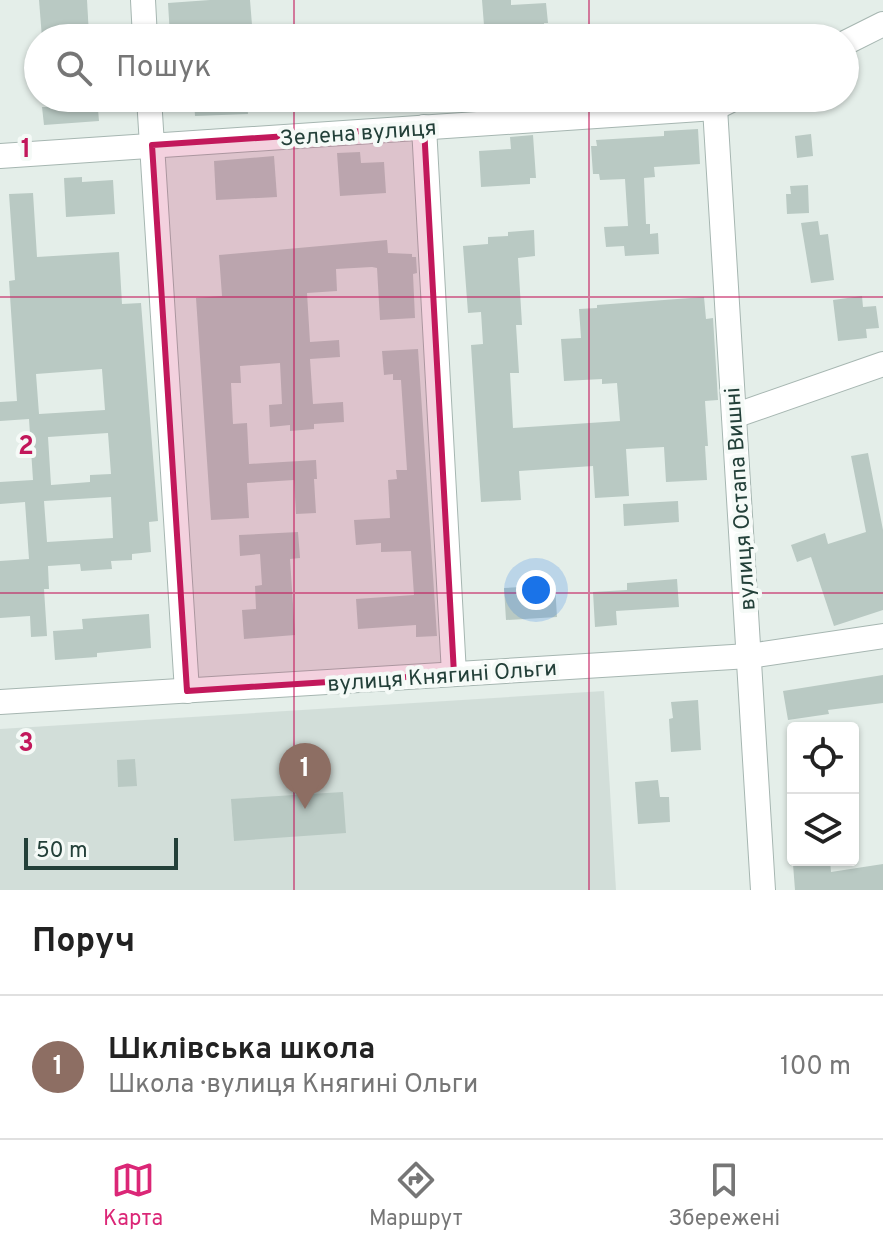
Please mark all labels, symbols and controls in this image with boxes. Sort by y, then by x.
search box [24,24,859,112]
icon: search [52,46,96,90]
text: Пошук [116,50,211,87]
street label: Зелена вулиця [279,116,437,153]
text: 1 [21,134,31,167]
street label: вулиця Остапа Вишні [720,386,763,611]
text: 2 [18,431,34,464]
your location [516,570,556,610]
street label: вулиця Княгині Ольги [327,656,558,699]
map controls [787,722,859,866]
button: locate [787,722,859,794]
text: 3 [18,728,34,761]
pin: 1 [279,743,331,809]
button: layers [787,794,859,866]
scale bar [24,834,178,870]
text: 50 m [36,838,88,865]
text: Поруч [32,921,135,964]
text: Шклівська школа [108,1032,375,1069]
text: 1 [53,1051,63,1084]
text: 100 m [780,1051,851,1084]
text: Школа · вулиця Княгині Ольги [108,1069,478,1102]
tab: Карта [103,1158,163,1233]
tab: Маршрут [369,1158,463,1233]
tab: Збережені [668,1158,780,1233]

